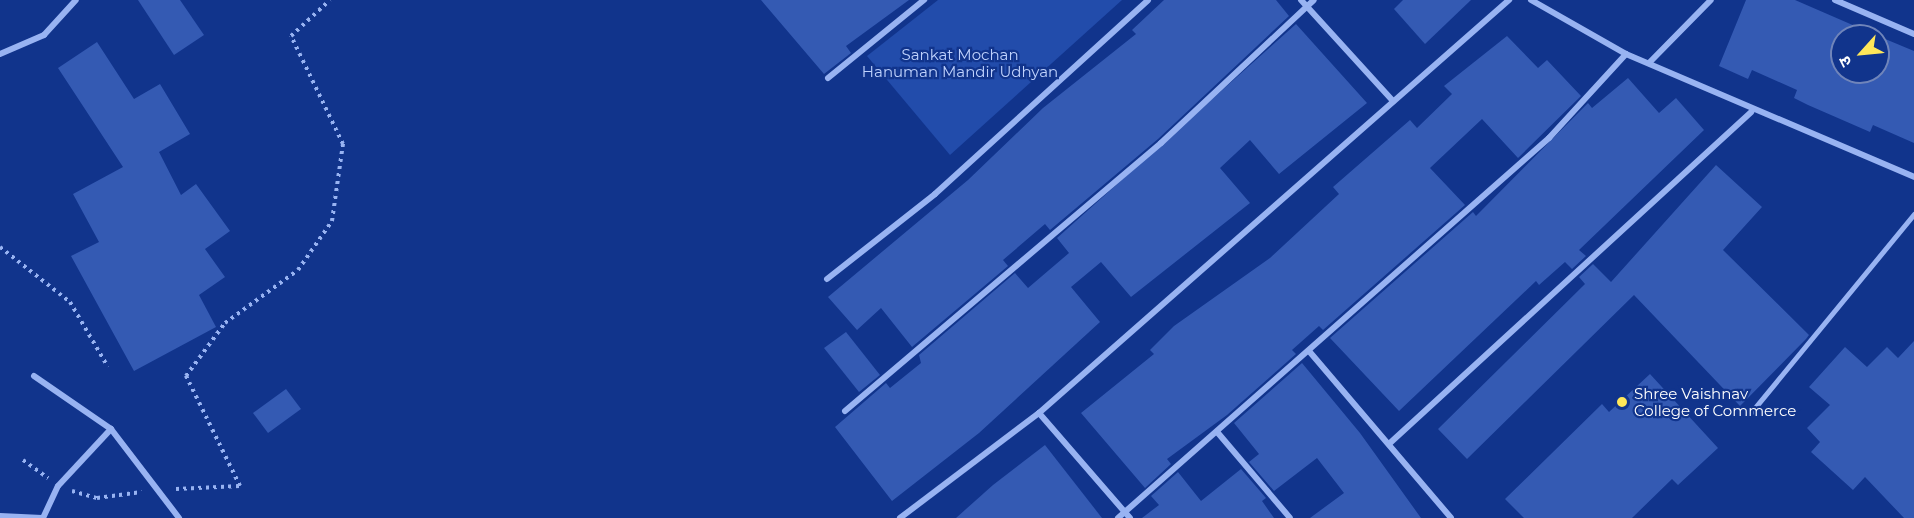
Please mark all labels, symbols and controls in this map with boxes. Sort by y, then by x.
north arrow [1830,24,1890,84]
park label: Sankat Mochan Hanuman Mandir Udhyan [862,45,1058,80]
text: उ [1835,53,1856,70]
place label: Shree Vaishnav College of Commerce [1634,384,1796,419]
marker: Shree Vaishnav College of Commerce [1615,395,1629,409]

